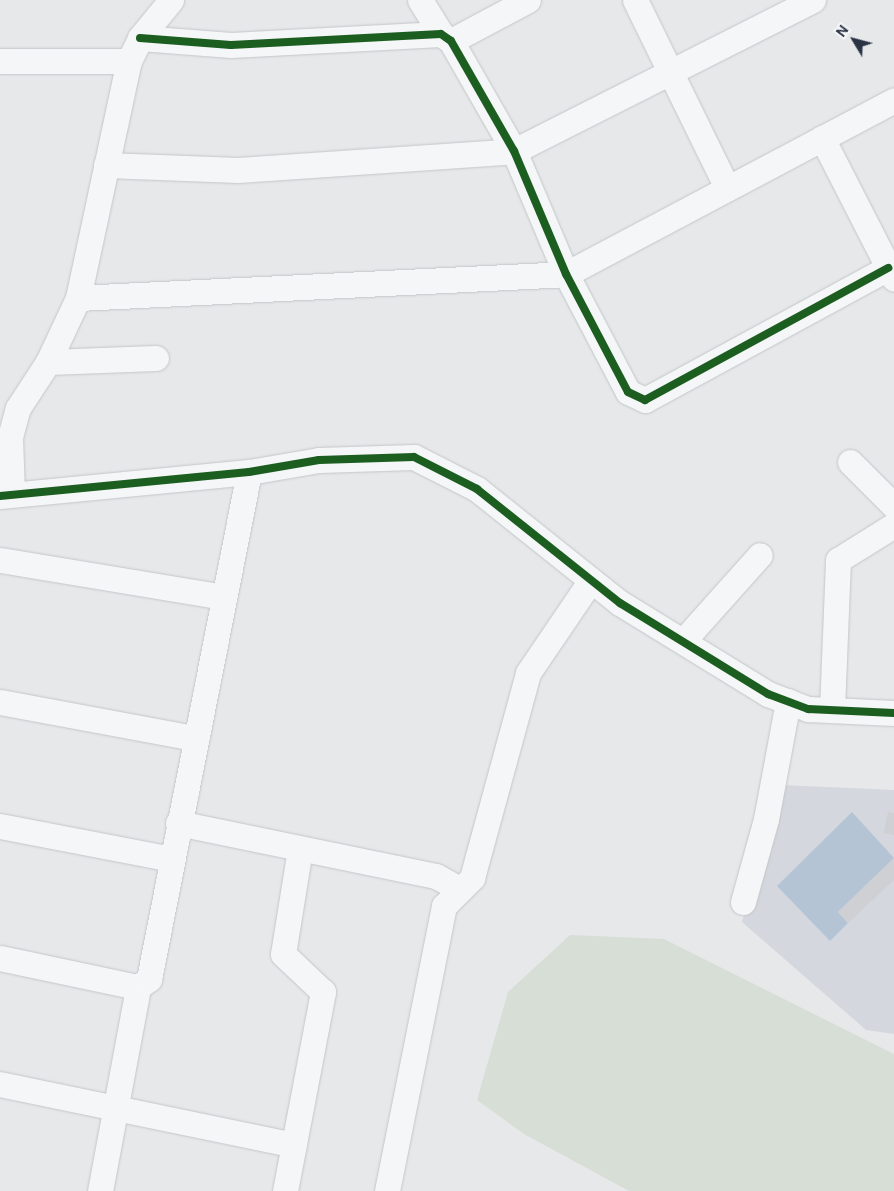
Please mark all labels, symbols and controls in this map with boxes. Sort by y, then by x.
north arrow [829,15,879,65]
text: N [832,21,852,40]

